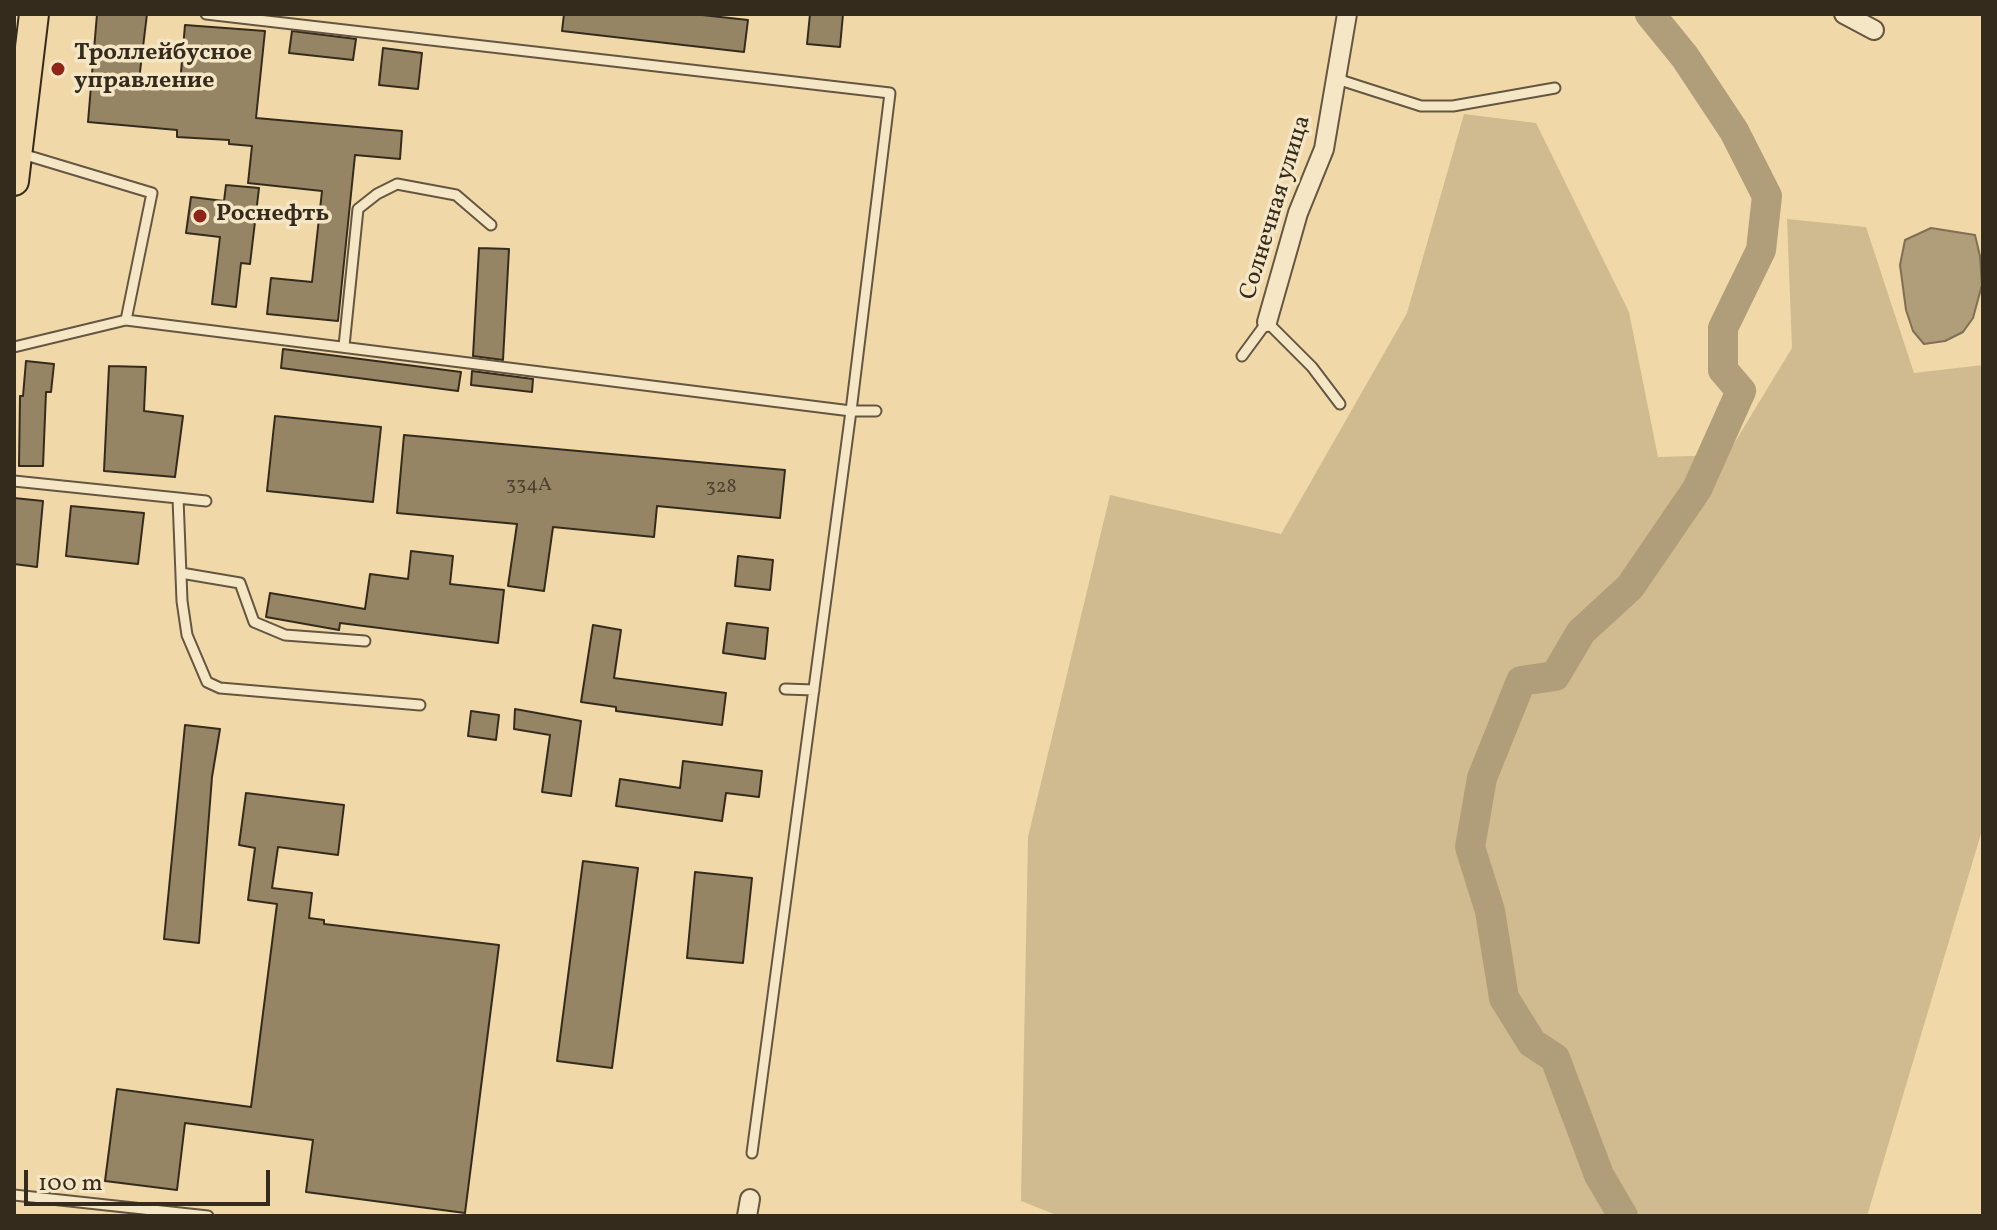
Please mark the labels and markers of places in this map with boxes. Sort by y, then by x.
place label: Троллейбусное управление [74,41,252,97]
marker: Троллейбусное управление [49,60,67,78]
place label: Роснефть [216,202,329,230]
marker: Роснефть [191,207,209,225]

